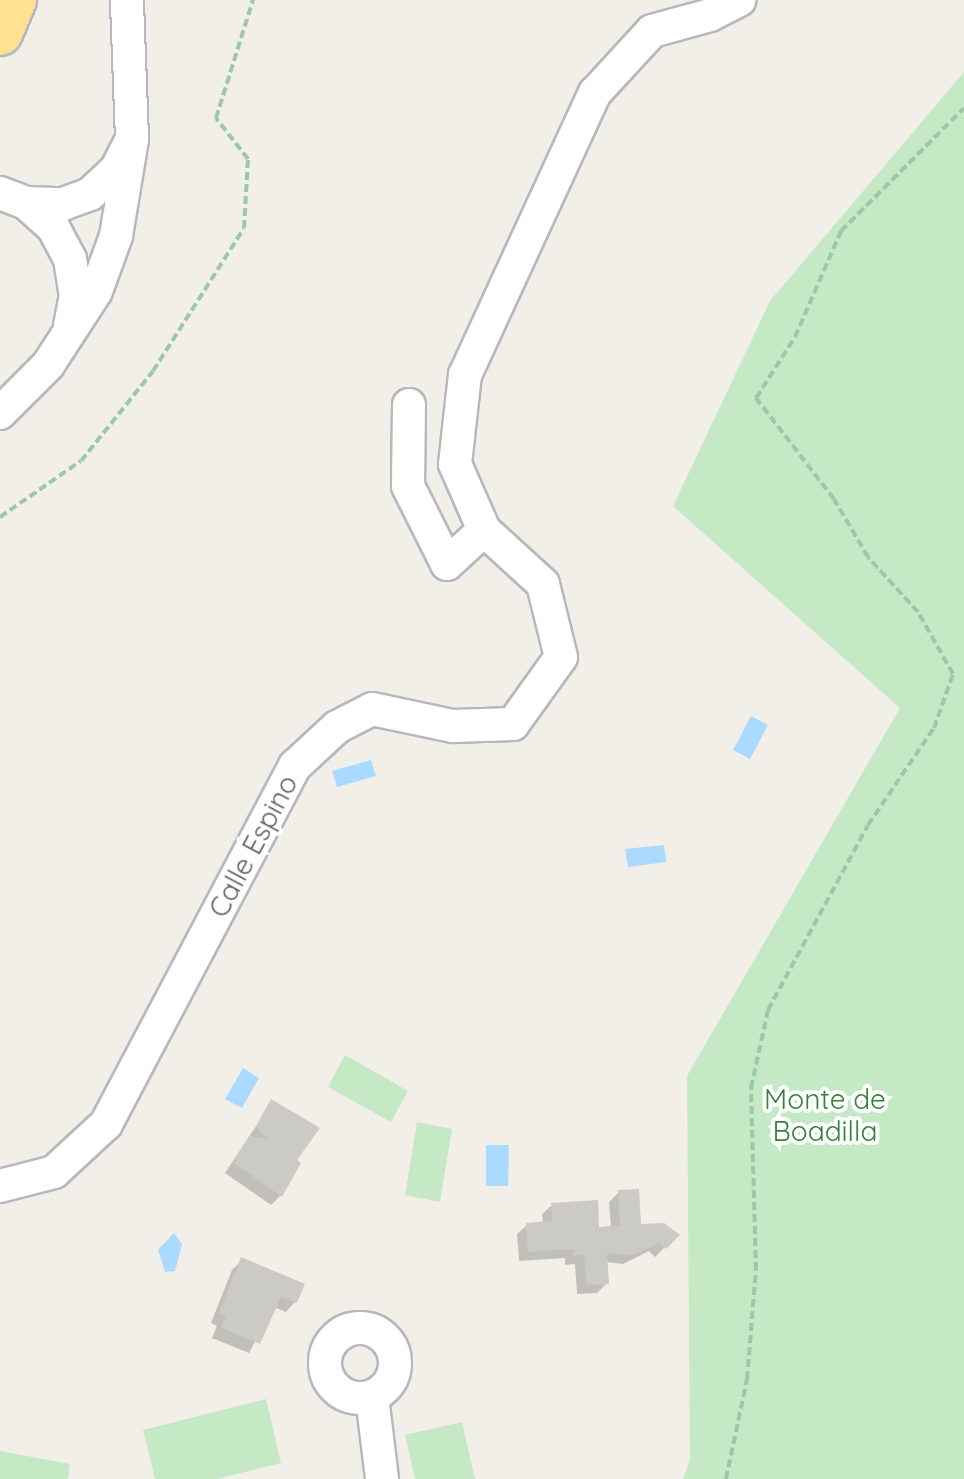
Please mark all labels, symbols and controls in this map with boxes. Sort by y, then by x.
street label: Calle Espino [201,769,305,923]
park label: Monte de Boadilla [764,1082,886,1148]

